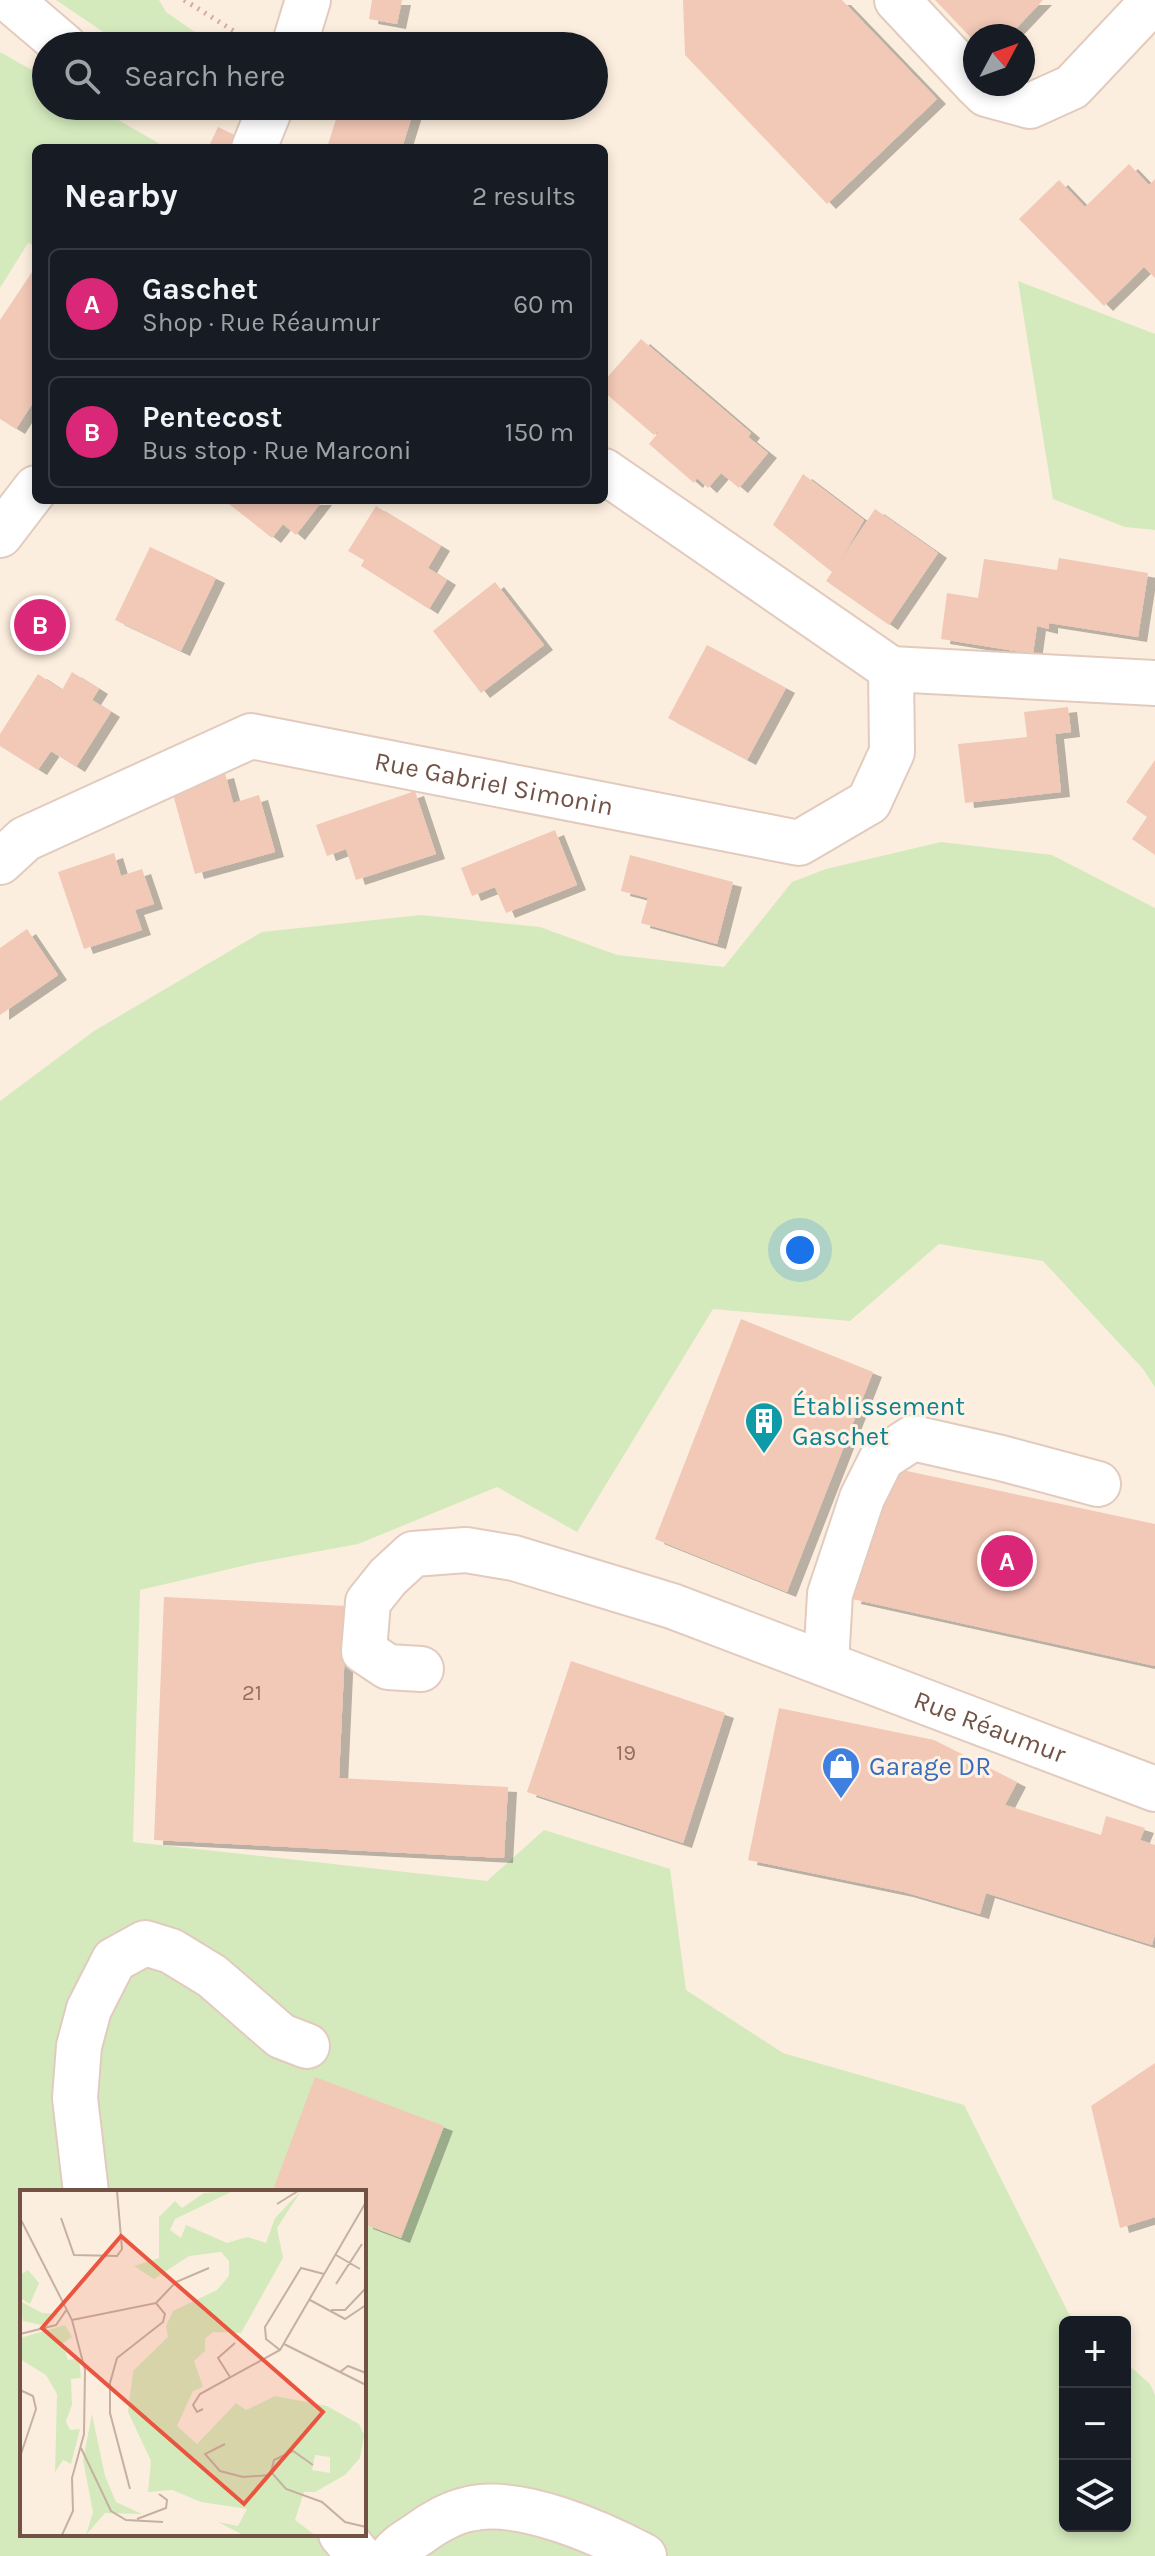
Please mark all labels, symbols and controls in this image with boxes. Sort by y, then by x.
north arrow [963,24,1035,96]
search box [32,32,608,120]
icon: search [60,54,104,98]
text: Search here [124,58,285,94]
text: Nearby [64,176,178,216]
text: 2 results [472,181,576,212]
text: Gaschet [142,271,258,307]
text: A [84,289,100,320]
text: 60 m [513,289,574,320]
text: Shop · Rue Réaumur [142,307,380,338]
text: Pentecost [142,399,282,435]
text: B [84,417,100,448]
text: 150 m [505,417,574,448]
text: Bus stop · Rue Marconi [142,435,412,466]
pin: B [14,595,66,655]
street label: Rue Gabriel Simonin [372,745,616,822]
your location [780,1230,820,1270]
place label: Établissement Gaschet [792,1390,965,1452]
building icon: Établissement Gaschet [743,1400,785,1455]
pin: A [981,1531,1033,1591]
house number: 21 [242,1680,262,1706]
street label: Rue Réaumur [909,1684,1071,1770]
house number: 19 [616,1740,636,1766]
shop icon: Garage DR [820,1745,862,1800]
place label: Garage DR [869,1751,991,1782]
inset map [20,2190,366,2536]
map controls [1059,2316,1131,2532]
button: + [1059,2316,1131,2388]
button: − [1059,2388,1131,2460]
button: layers [1059,2460,1131,2532]

